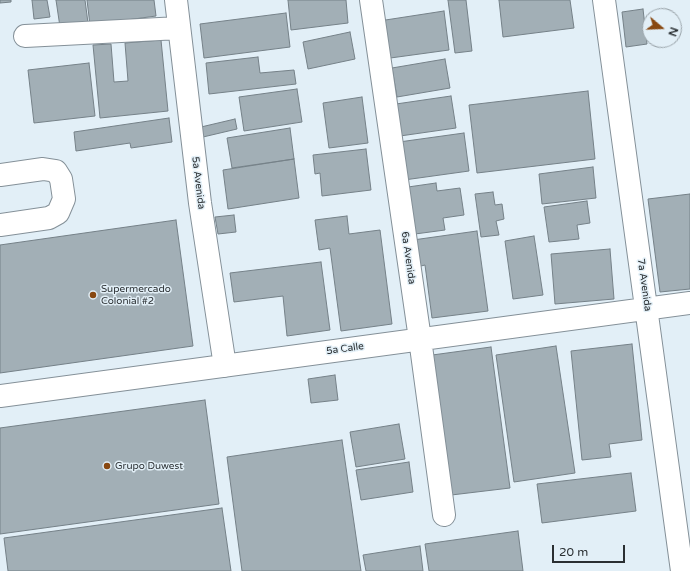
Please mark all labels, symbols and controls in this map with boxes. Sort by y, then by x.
north arrow [642,8,682,48]
text: N [665,25,680,38]
street label: 5a Avenida [189,156,207,210]
street label: 6a Avenida [398,231,418,285]
street label: 7a Avenida [634,258,654,312]
place label: Supermercado Colonial #2 [101,283,171,306]
marker: Supermercado Colonial #2 [88,290,98,300]
street label: 5a Calle [325,340,365,358]
place label: Grupo Duwest [115,460,183,472]
marker: Grupo Duwest [102,461,112,471]
scale bar [554,537,627,563]
text: 20 m [559,545,588,559]

